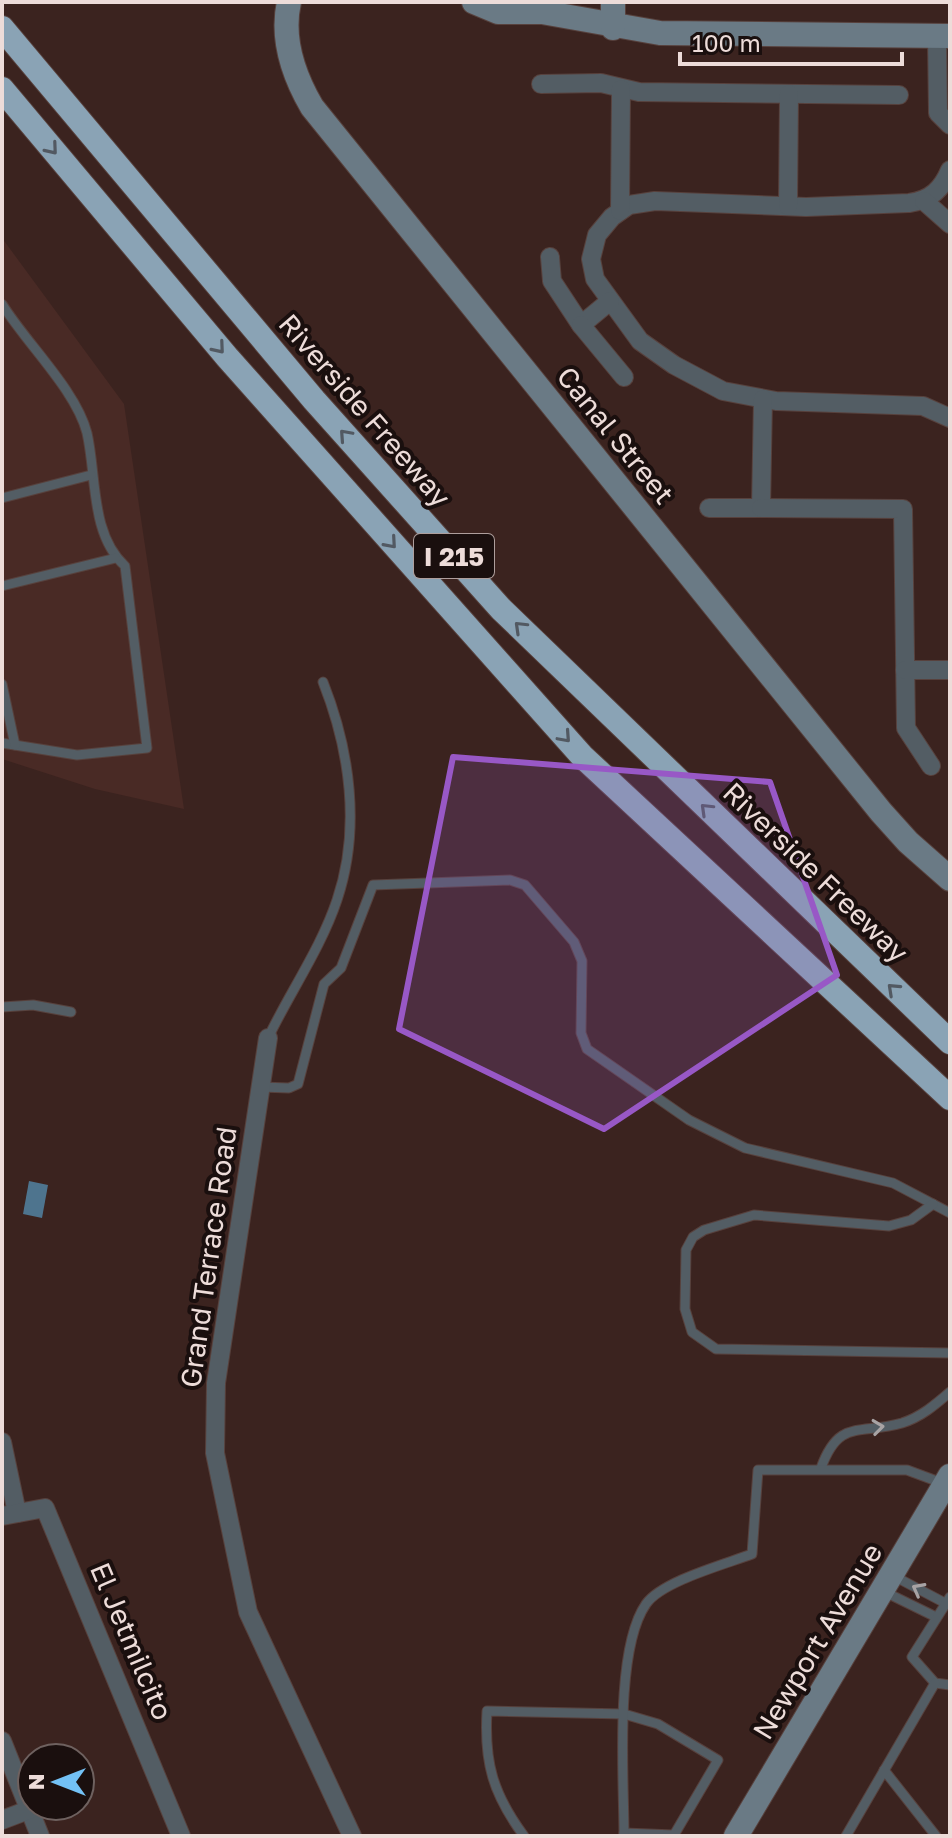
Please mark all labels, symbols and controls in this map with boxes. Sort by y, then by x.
scale bar [680,16,902,66]
text: 100 m [692,28,761,57]
one-way arrow [42,139,57,154]
street label: Riverside Freeway [272,307,458,513]
one-way arrow [209,338,224,353]
street label: Canal Street [551,360,681,510]
one-way arrow [339,430,354,444]
one-way arrow [381,534,396,549]
road number: I 215 [414,534,494,578]
one-way arrow [515,622,529,636]
one-way arrow [555,727,569,742]
street label: Riverside Freeway [717,775,916,969]
one-way arrow [701,803,715,818]
one-way arrow [888,984,902,998]
street label: Grand Terrace Road [173,1124,243,1390]
one-way arrow [871,1418,884,1435]
street label: Newport Avenue [746,1537,888,1745]
street label: El Jetmilcito [84,1557,180,1725]
one-way arrow [912,1584,927,1599]
north arrow [16,1742,96,1822]
text: N [22,1774,49,1790]

